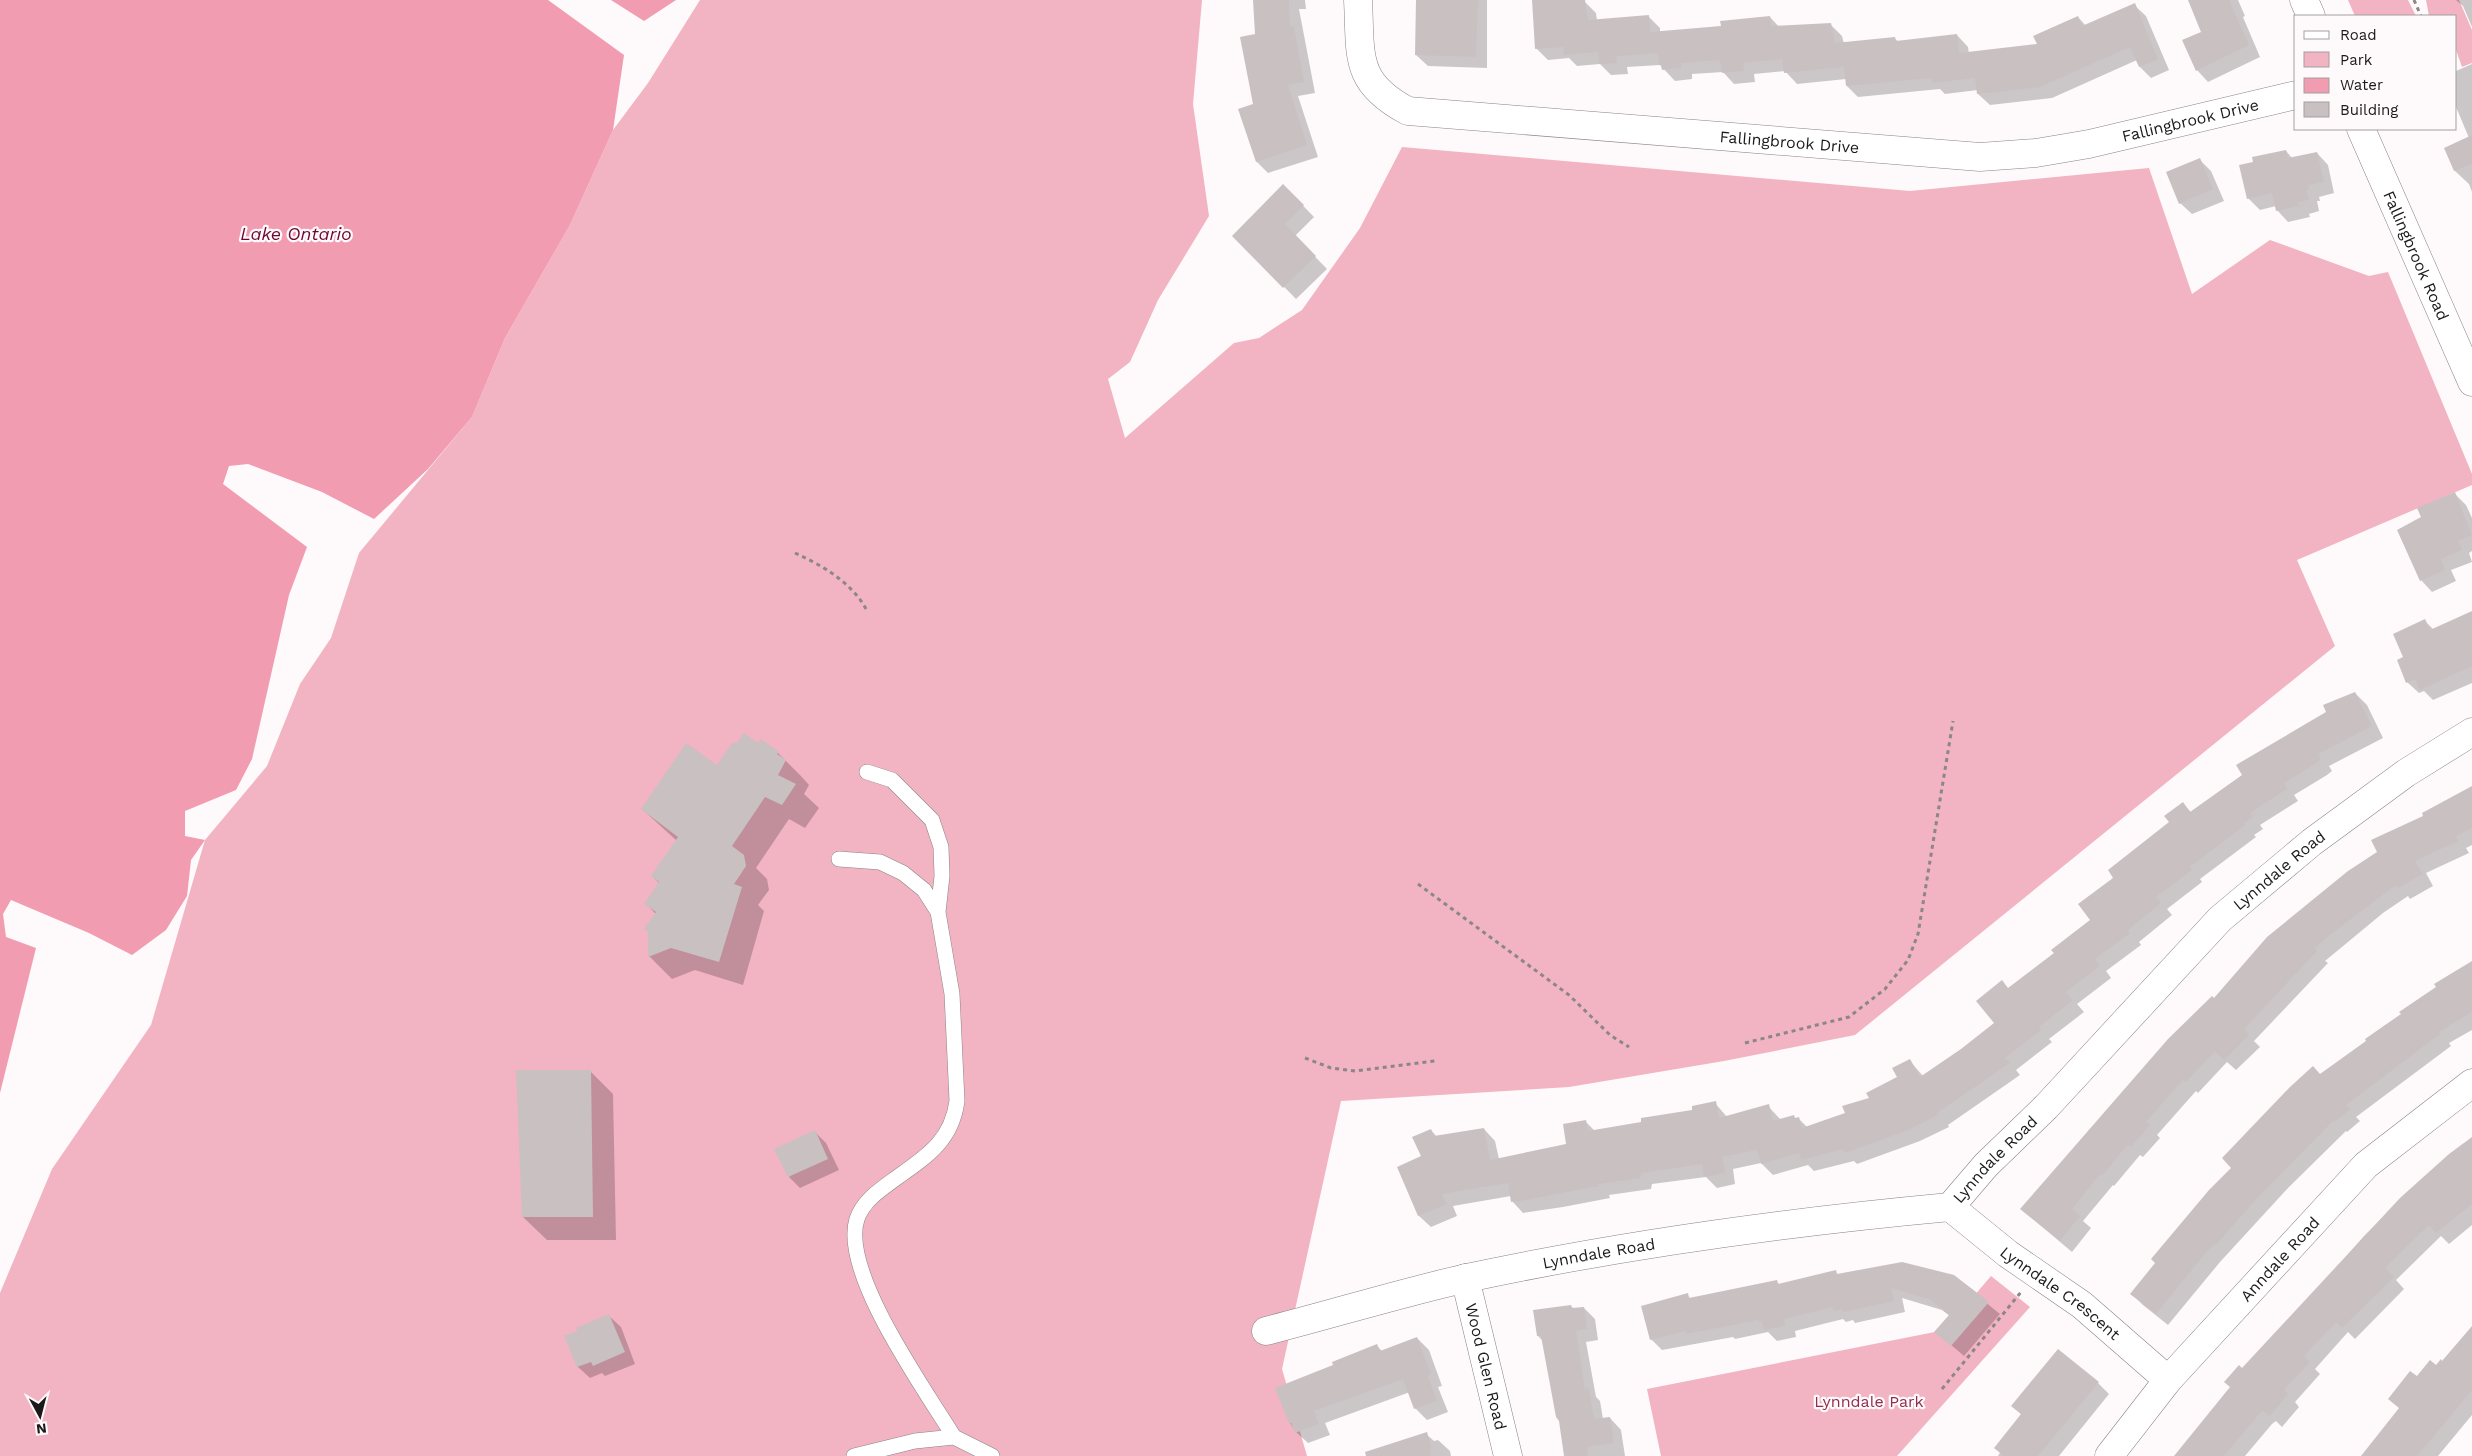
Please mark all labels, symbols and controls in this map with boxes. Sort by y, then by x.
legend [2294,15,2457,130]
text: Road [2340,26,2377,44]
text: Park [2340,51,2373,69]
text: Water [2340,76,2383,94]
street label: Fallingbrook Drive [2120,95,2261,146]
text: Building [2340,101,2398,119]
street label: Fallingbrook Drive [1719,127,1860,157]
street label: Fallingbrook Road [2379,188,2453,323]
water label: Lake Ontario [240,223,352,244]
street label: Lynndale Road [2229,827,2329,914]
street label: Lynndale Road [1949,1112,2041,1207]
street label: Anndale Road [2236,1213,2324,1305]
street label: Lynndale Road [1541,1234,1657,1273]
street label: Lynndale Crescent [1996,1243,2124,1344]
street label: Wood Glen Road [1461,1301,1510,1432]
north arrow [15,1391,65,1441]
park label: Lynndale Park [1814,1392,1924,1411]
text: N [35,1420,48,1437]

